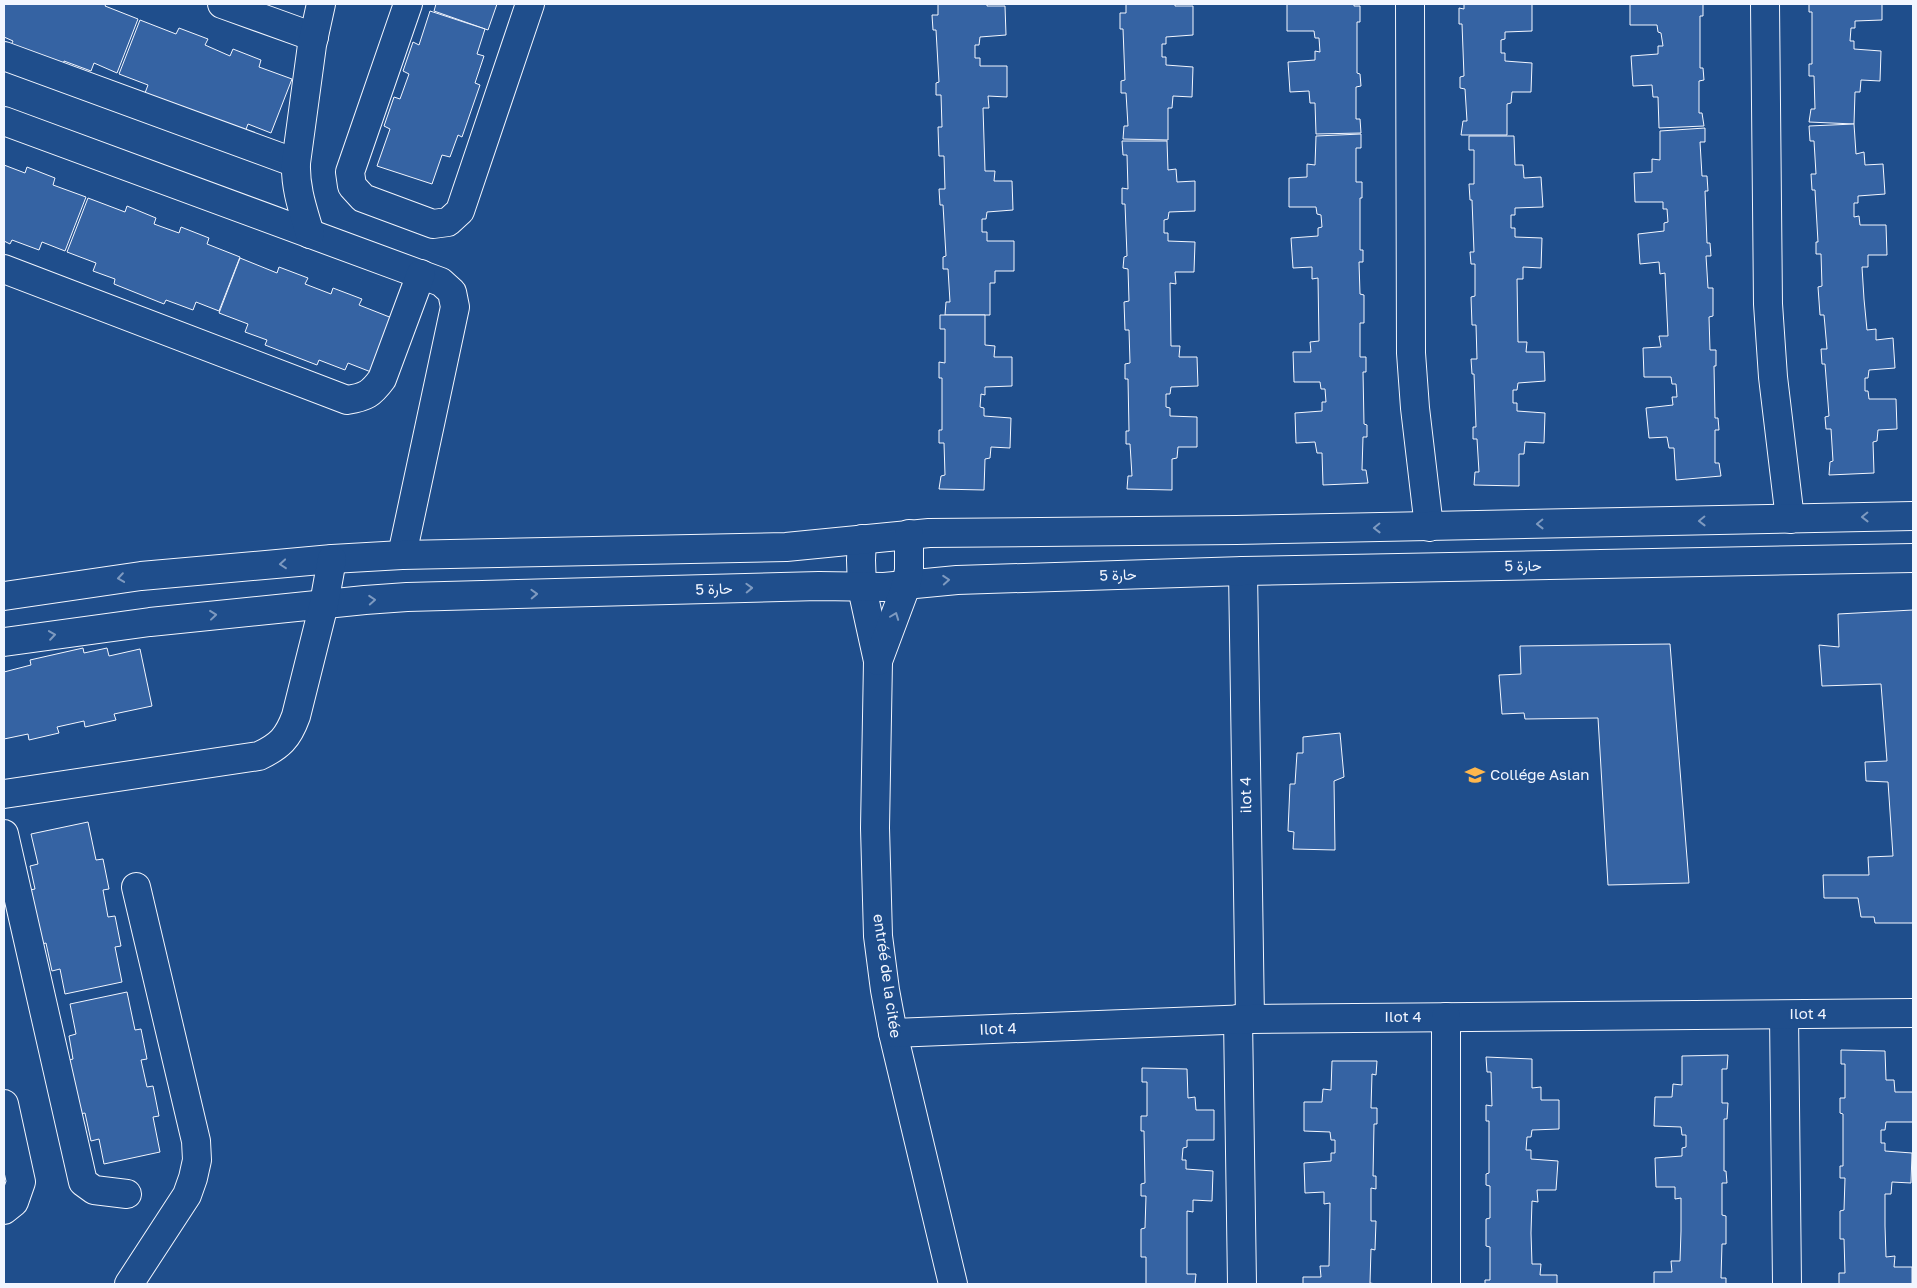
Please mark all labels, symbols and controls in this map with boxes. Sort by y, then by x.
one-way arrow [1860,512,1868,522]
one-way arrow [1698,516,1706,526]
one-way arrow [1535,519,1543,529]
one-way arrow [1373,522,1381,533]
street label: حارة 5 [1504,556,1542,575]
one-way arrow [279,558,287,569]
street label: حارة 5 [1099,564,1137,585]
one-way arrow [117,573,126,583]
one-way arrow [943,575,951,586]
street label: حارة 5 [695,578,733,599]
one-way arrow [746,582,754,593]
one-way arrow [531,589,539,599]
one-way arrow [368,594,376,605]
one-way arrow [209,610,217,621]
one-way arrow [889,612,899,620]
one-way arrow [48,630,56,641]
school or university icon: Collége Aslan [1464,764,1486,786]
place label: Collége Aslan [1490,765,1589,783]
street label: ilot 4 [1236,777,1254,813]
street label: entréé de la citée [870,913,906,1039]
street label: Ilot 4 [1789,1004,1827,1022]
street label: Ilot 4 [1384,1007,1422,1025]
street label: Ilot 4 [979,1018,1017,1038]

